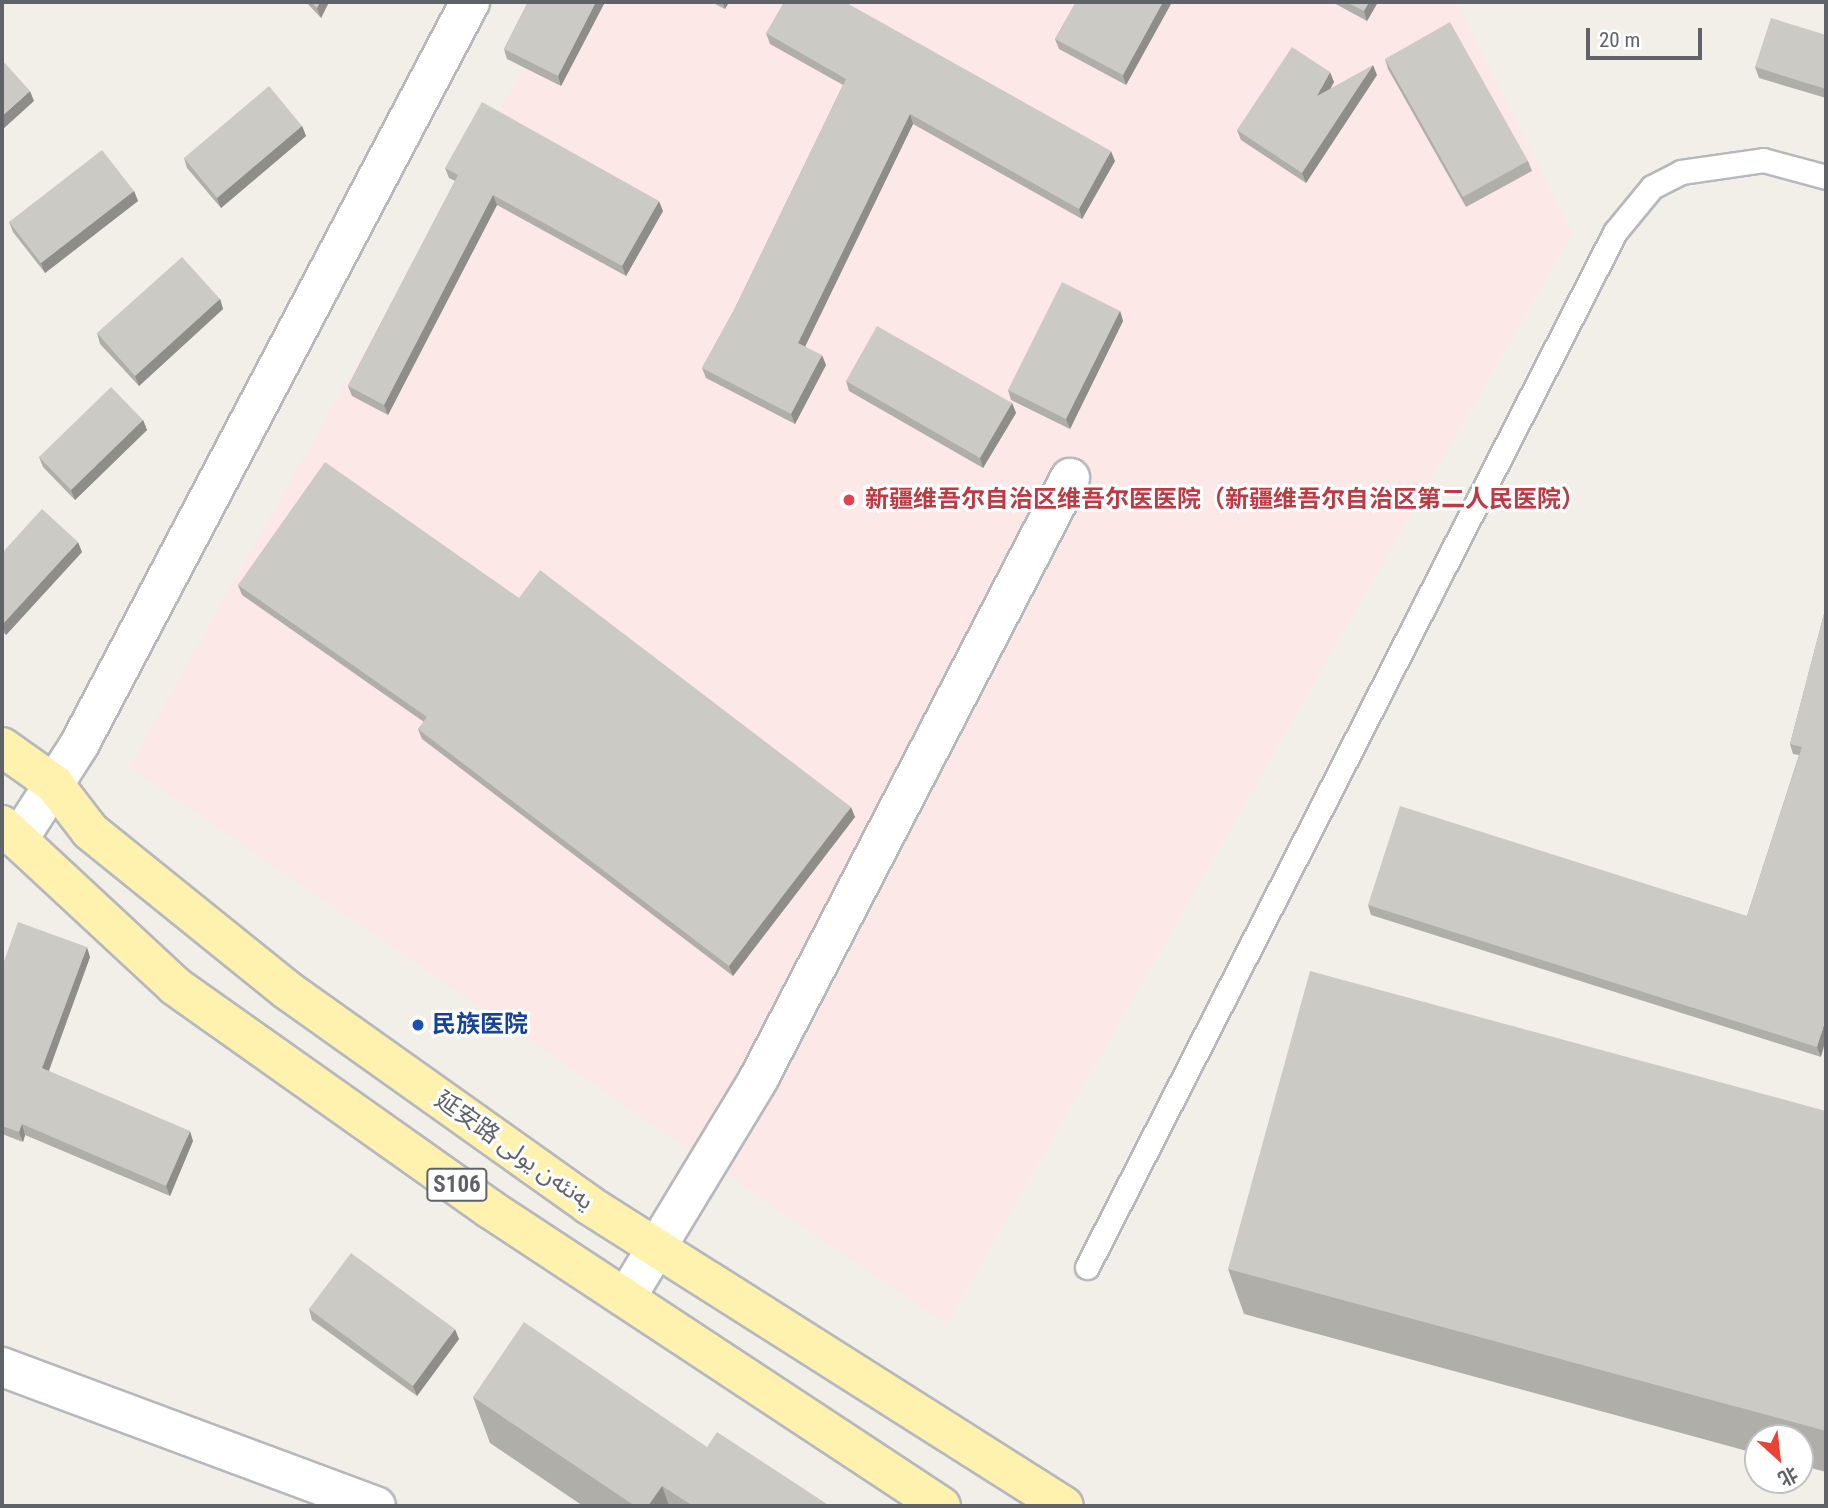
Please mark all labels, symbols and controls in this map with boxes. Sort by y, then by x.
scale bar [1590,14,1706,58]
text: 20 m [1599,28,1640,52]
place label: 新疆维吾尔自治区维吾尔医医院（新疆维吾尔自治区第二人民医院） [865,486,1585,514]
marker: 新疆维吾尔自治区维吾尔医医院（新疆维吾尔自治区第二人民医院） [839,490,859,510]
place label: 民族医院 [432,1011,528,1039]
marker: 民族医院 [410,1017,426,1033]
street label: 延安路 يەنئەن يولى [429,1086,599,1216]
road number: S106 [426,1166,489,1204]
north arrow [1744,1424,1814,1494]
text: 北 [1774,1462,1802,1491]

